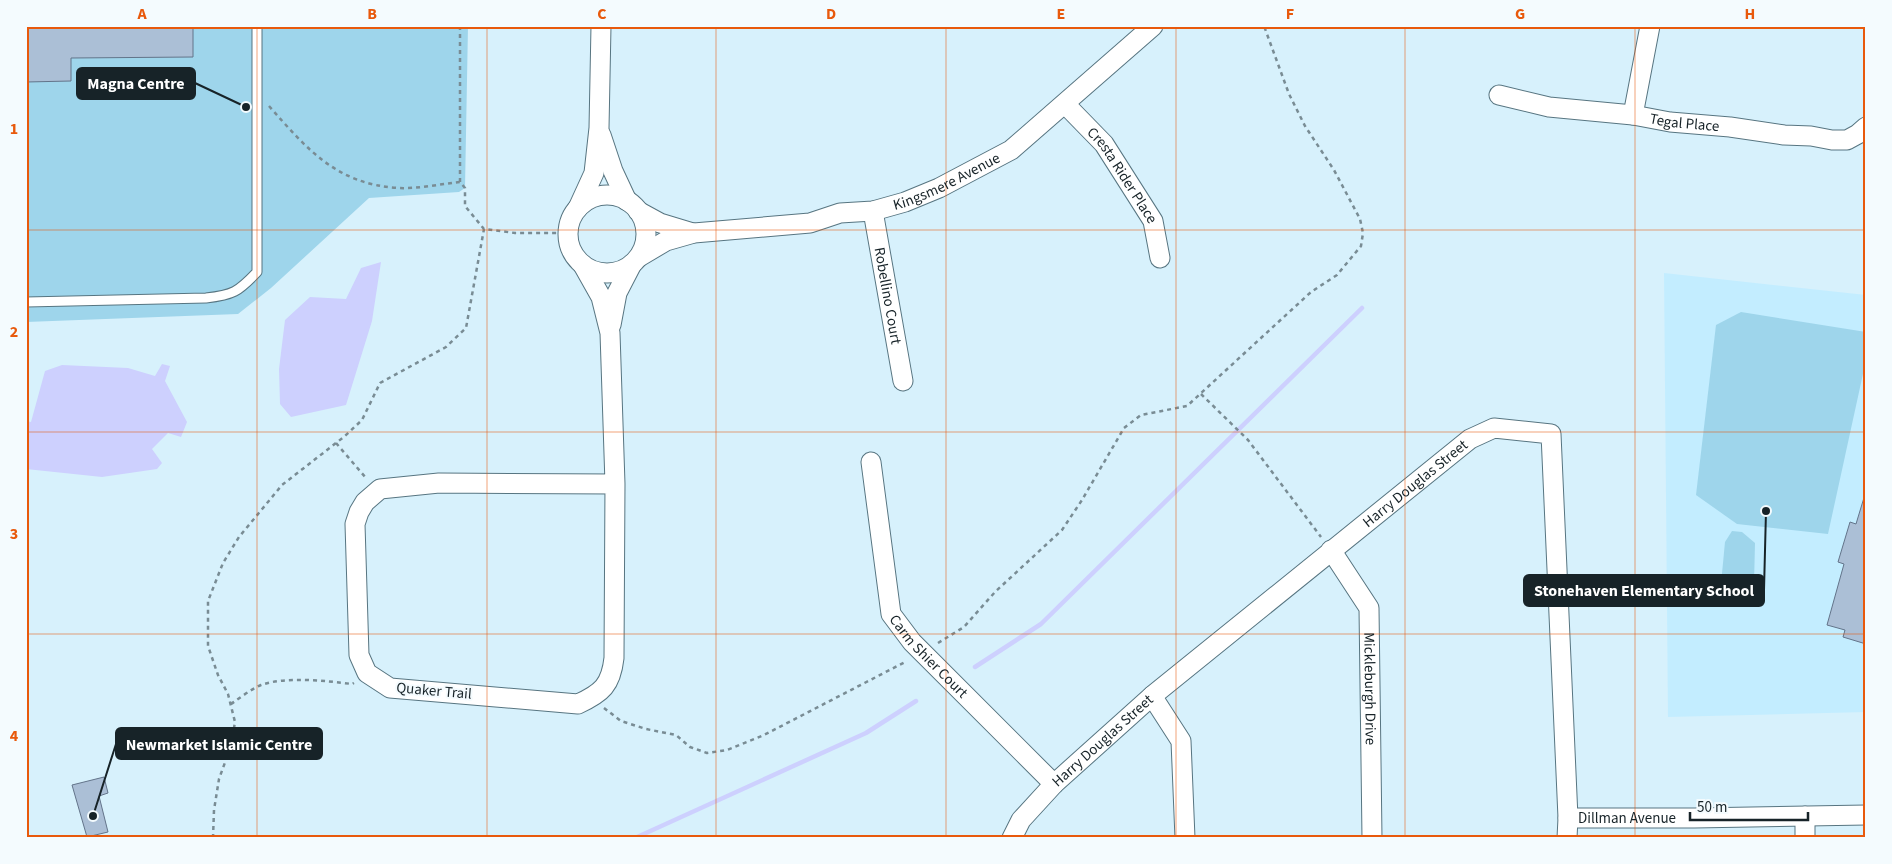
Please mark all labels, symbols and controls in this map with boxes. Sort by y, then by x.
text: A [136,3,147,25]
text: B [367,3,377,25]
text: C [597,3,607,25]
text: D [826,3,836,25]
text: E [1057,3,1065,25]
text: F [1286,3,1294,25]
text: G [1515,3,1525,25]
text: H [1745,3,1755,25]
callout: Magna Centre [77,68,195,99]
text: Magna Centre [87,73,185,95]
street label: Tegal Place [1648,108,1720,137]
text: 1 [10,118,18,140]
street label: Cresta Rider Place [1082,122,1162,228]
street label: Kingsmere Avenue [891,147,1004,215]
street label: Robellino Court [869,246,907,346]
text: 2 [10,321,18,343]
street label: Harry Douglas Street [1358,434,1472,532]
text: 3 [10,523,18,545]
callout: Stonehaven Elementary School [1524,575,1764,606]
text: Stonehaven Elementary School [1534,580,1754,602]
street label: Carm Shier Court [884,610,973,703]
street label: Mickleburgh Drive [1359,632,1381,745]
street label: Quaker Trail [395,677,473,705]
street label: Harry Douglas Street [1047,689,1158,792]
text: 4 [10,725,19,747]
callout: Newmarket Islamic Centre [116,728,322,759]
text: Newmarket Islamic Centre [126,734,312,756]
scale bar [1690,789,1807,821]
text: 50 m [1697,797,1727,818]
street label: Dillman Avenue [1578,808,1676,829]

